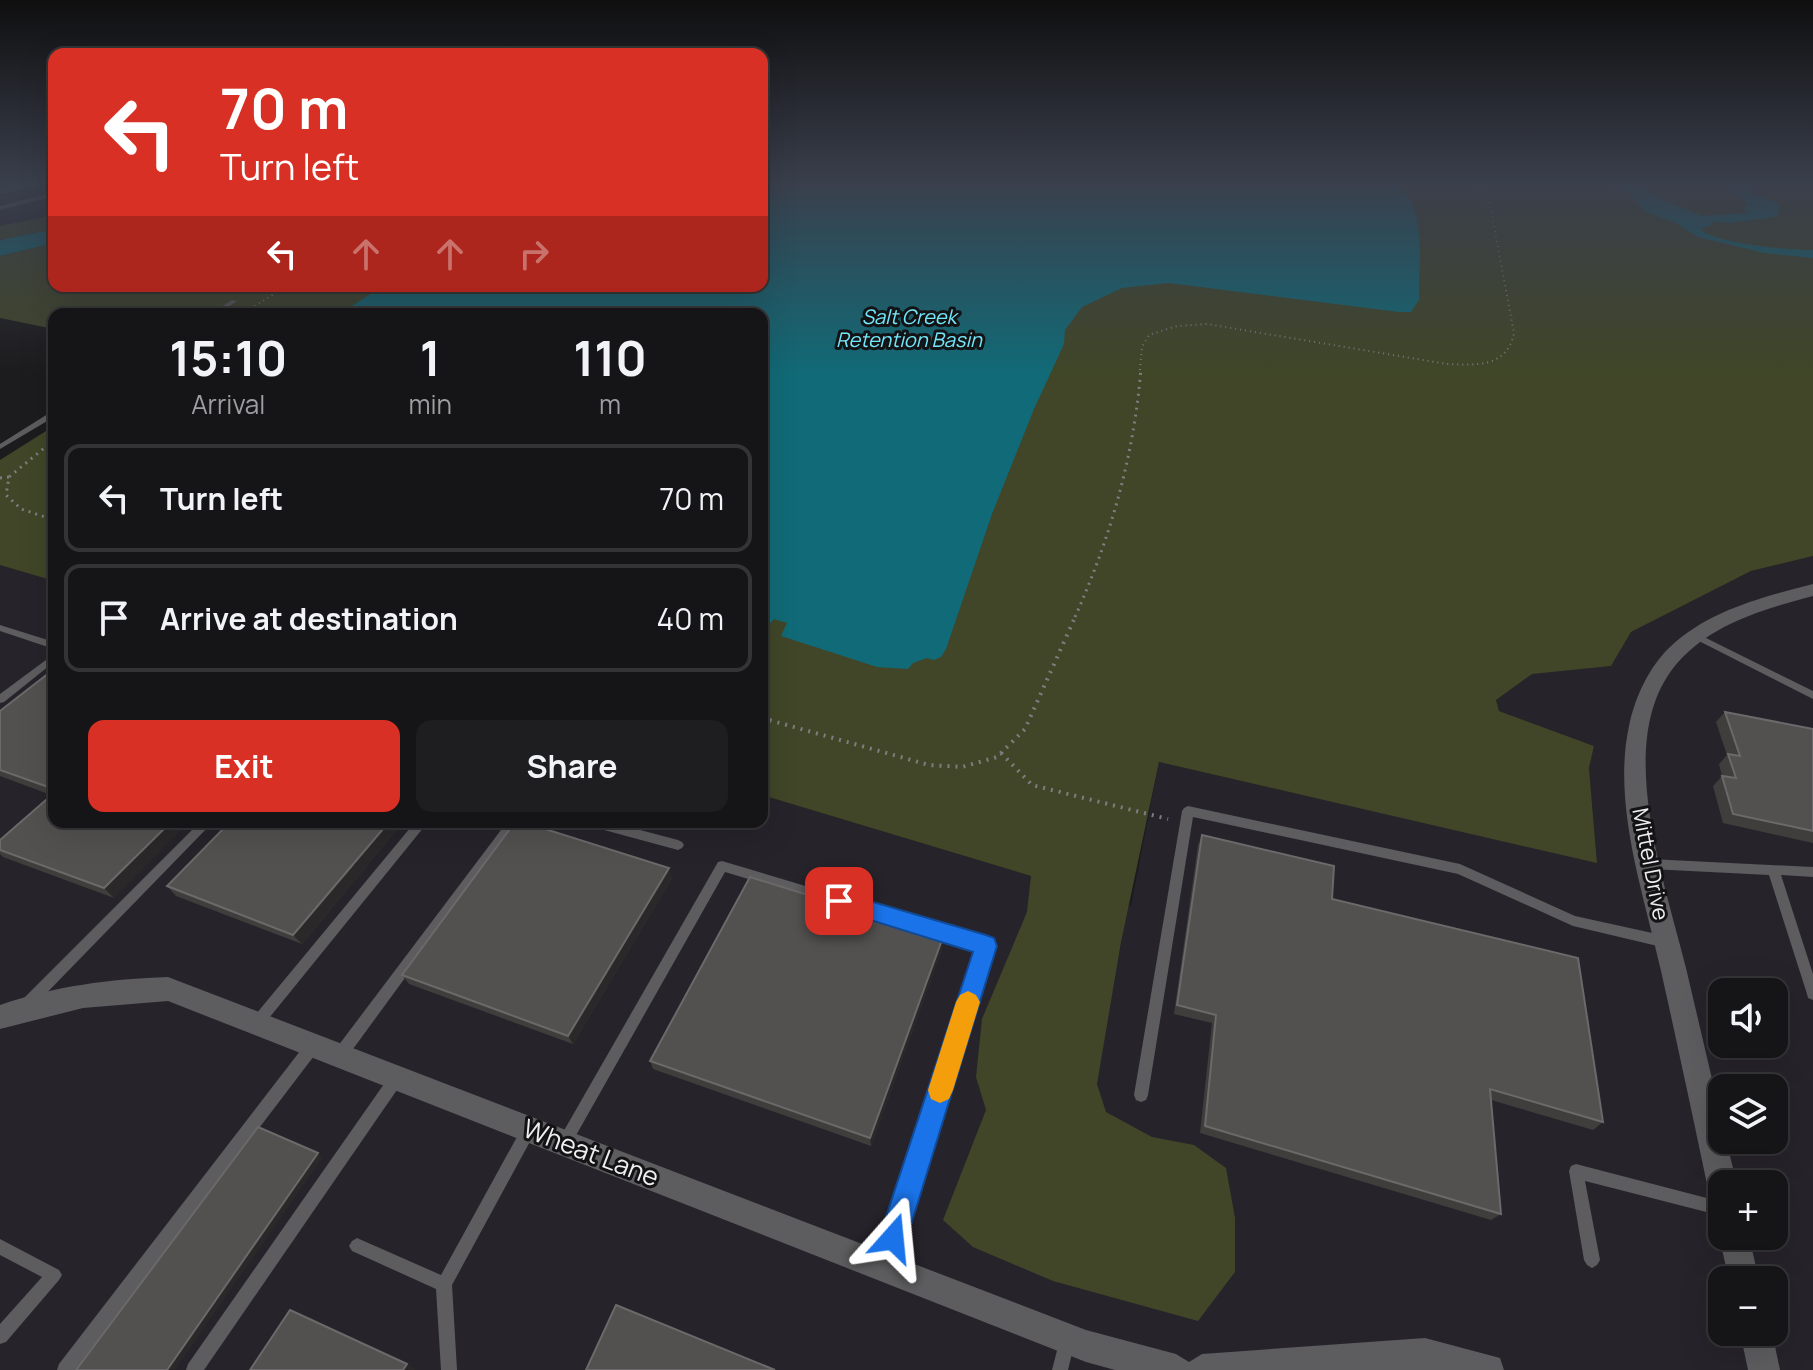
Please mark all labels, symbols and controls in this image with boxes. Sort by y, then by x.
text: 70 m [220,69,348,146]
icon: left [88,80,192,184]
text: Turn left [220,142,359,191]
icon: left [260,232,304,276]
icon: ahead [344,232,388,276]
icon: ahead [428,232,472,276]
icon: right [512,232,556,276]
water label: Salt Creek Retention Basin [836,303,983,353]
text: 15:10 [169,325,287,390]
text: 1 [420,325,441,390]
text: 110 [573,325,647,390]
text: Arrival [191,386,265,422]
text: min [408,386,452,422]
text: m [599,386,621,422]
icon: left [92,476,136,520]
text: Turn left [160,478,283,519]
text: 70 m [659,478,724,519]
icon: arrive [92,596,136,640]
text: Arrive at destination [160,598,458,639]
text: 40 m [657,598,724,639]
button: Exit [88,720,400,812]
button: Share [416,720,728,812]
street label: Mittel Drive [1625,805,1677,923]
pin [805,867,873,935]
icon: arrive [817,879,861,923]
map controls [1708,978,1788,1346]
button: sound [1708,978,1788,1058]
button: layers [1708,1074,1788,1154]
street label: Wheat Lane [518,1110,665,1194]
button: + [1708,1170,1788,1250]
position arrow [851,1196,935,1280]
button: − [1708,1266,1788,1346]

